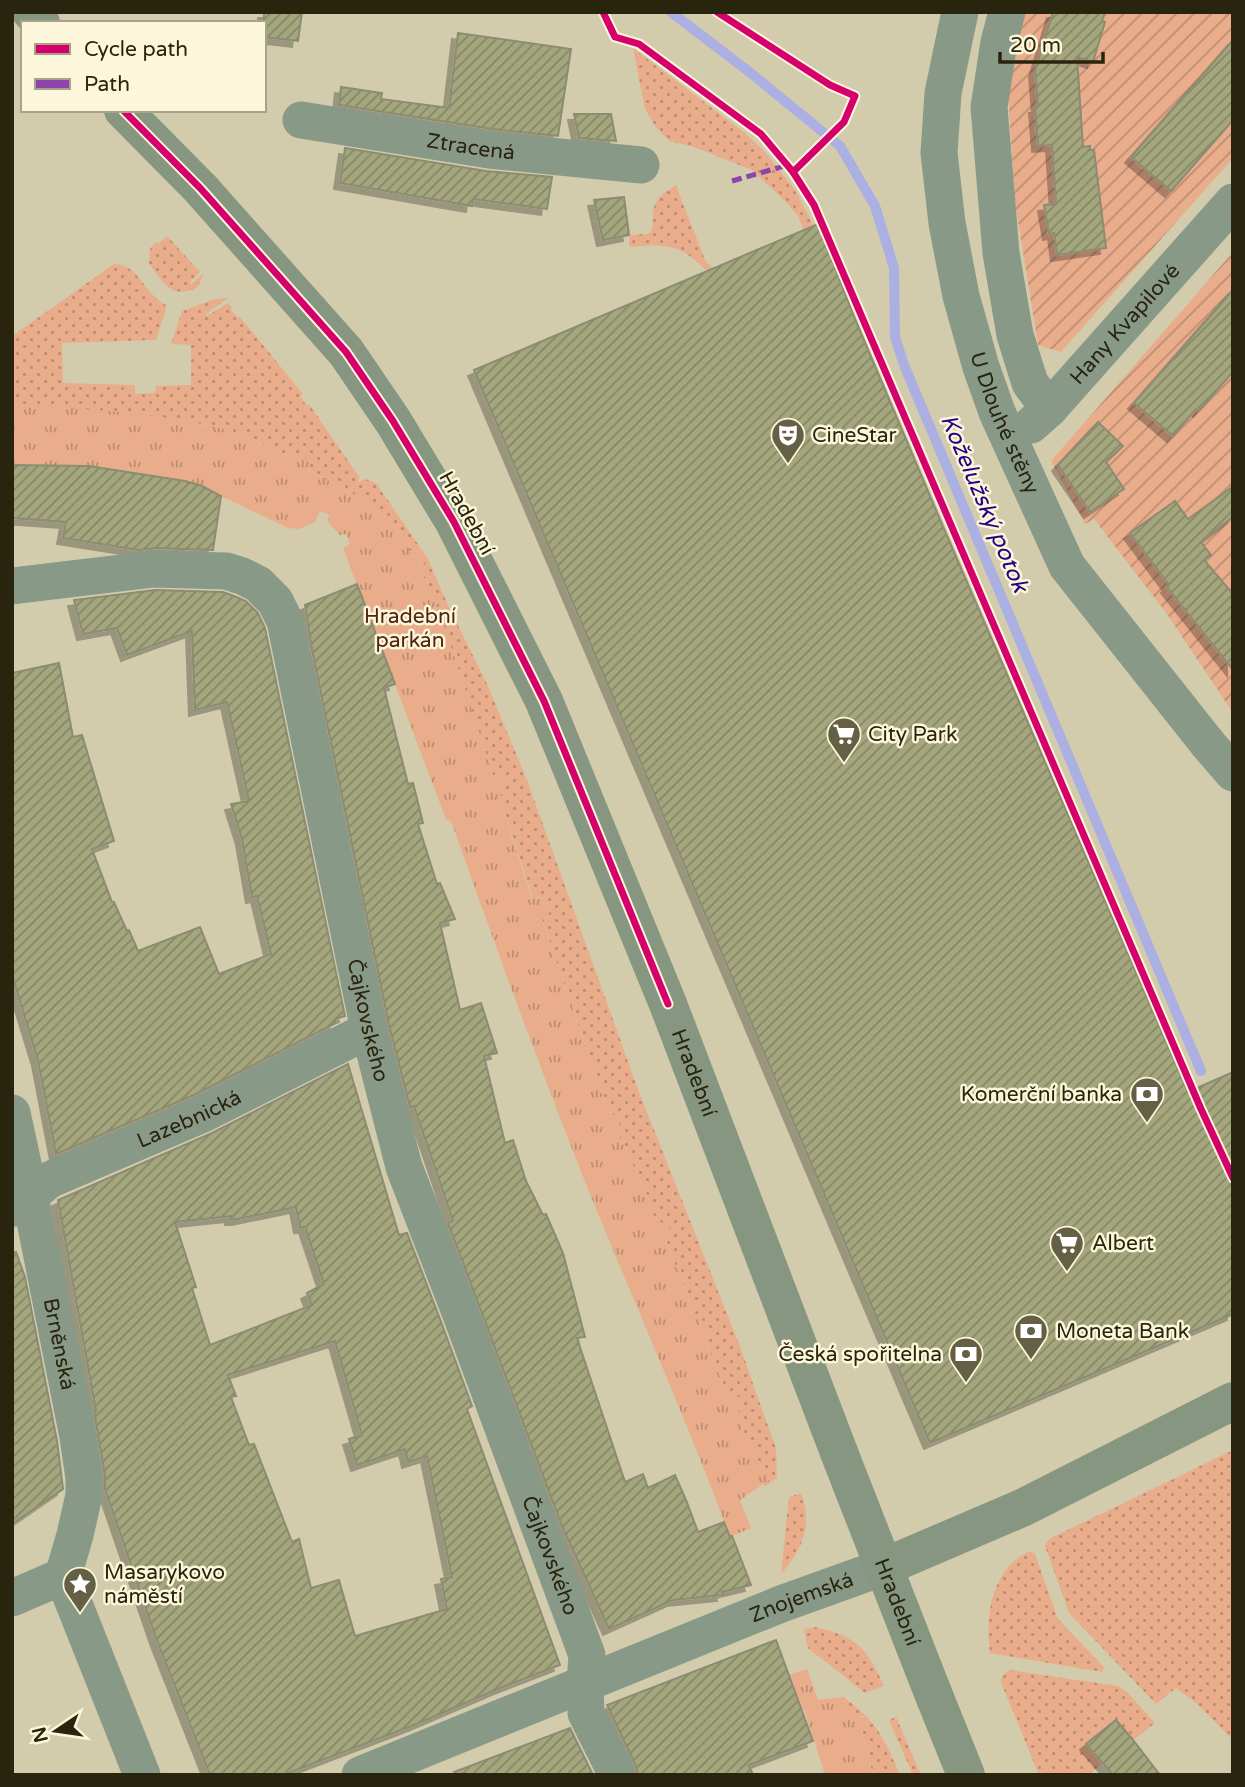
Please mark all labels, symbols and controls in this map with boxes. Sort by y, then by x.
legend [21,21,266,112]
scale bar [1000,21,1103,65]
text: 20 m [1010,33,1061,58]
text: Cycle path [84,37,188,62]
text: Path [84,72,130,97]
street label: Ztracená [425,128,516,165]
street label: Hany Kvapilové [1065,259,1185,390]
street label: U Dlouhé stěny [964,349,1045,498]
water label: Koželužský potok [934,410,1035,598]
theatre icon: CineStar [769,416,807,465]
place label: CineStar [812,423,897,448]
street label: Hradební [433,467,500,559]
park label: Hradební parkán [364,604,456,653]
supermarket icon: City Park [825,715,863,764]
place label: City Park [868,722,957,747]
street label: Čajkovského [342,957,394,1085]
street label: Hradební [666,1026,722,1120]
bank icon: Komerční banka [1128,1075,1166,1124]
place label: Komerční banka [961,1082,1122,1107]
street label: Lazebnická [133,1085,246,1154]
supermarket icon: Albert [1048,1224,1086,1273]
place label: Albert [1092,1231,1154,1256]
street label: Brněnská [38,1296,80,1392]
bank icon: Moneta Bank [1012,1312,1050,1361]
place label: Moneta Bank [1056,1319,1189,1344]
bank icon: Česká spořitelna [947,1335,985,1384]
place label: Česká spořitelna [778,1342,942,1367]
street label: Čajkovského [516,1492,583,1619]
street label: Hradební [869,1555,925,1650]
place label: Masarykovo náměstí [104,1560,225,1609]
place icon: Masarykovo náměstí [61,1565,99,1614]
street label: Znojemská [746,1567,857,1628]
north arrow [21,1696,91,1766]
text: N [28,1725,53,1745]

